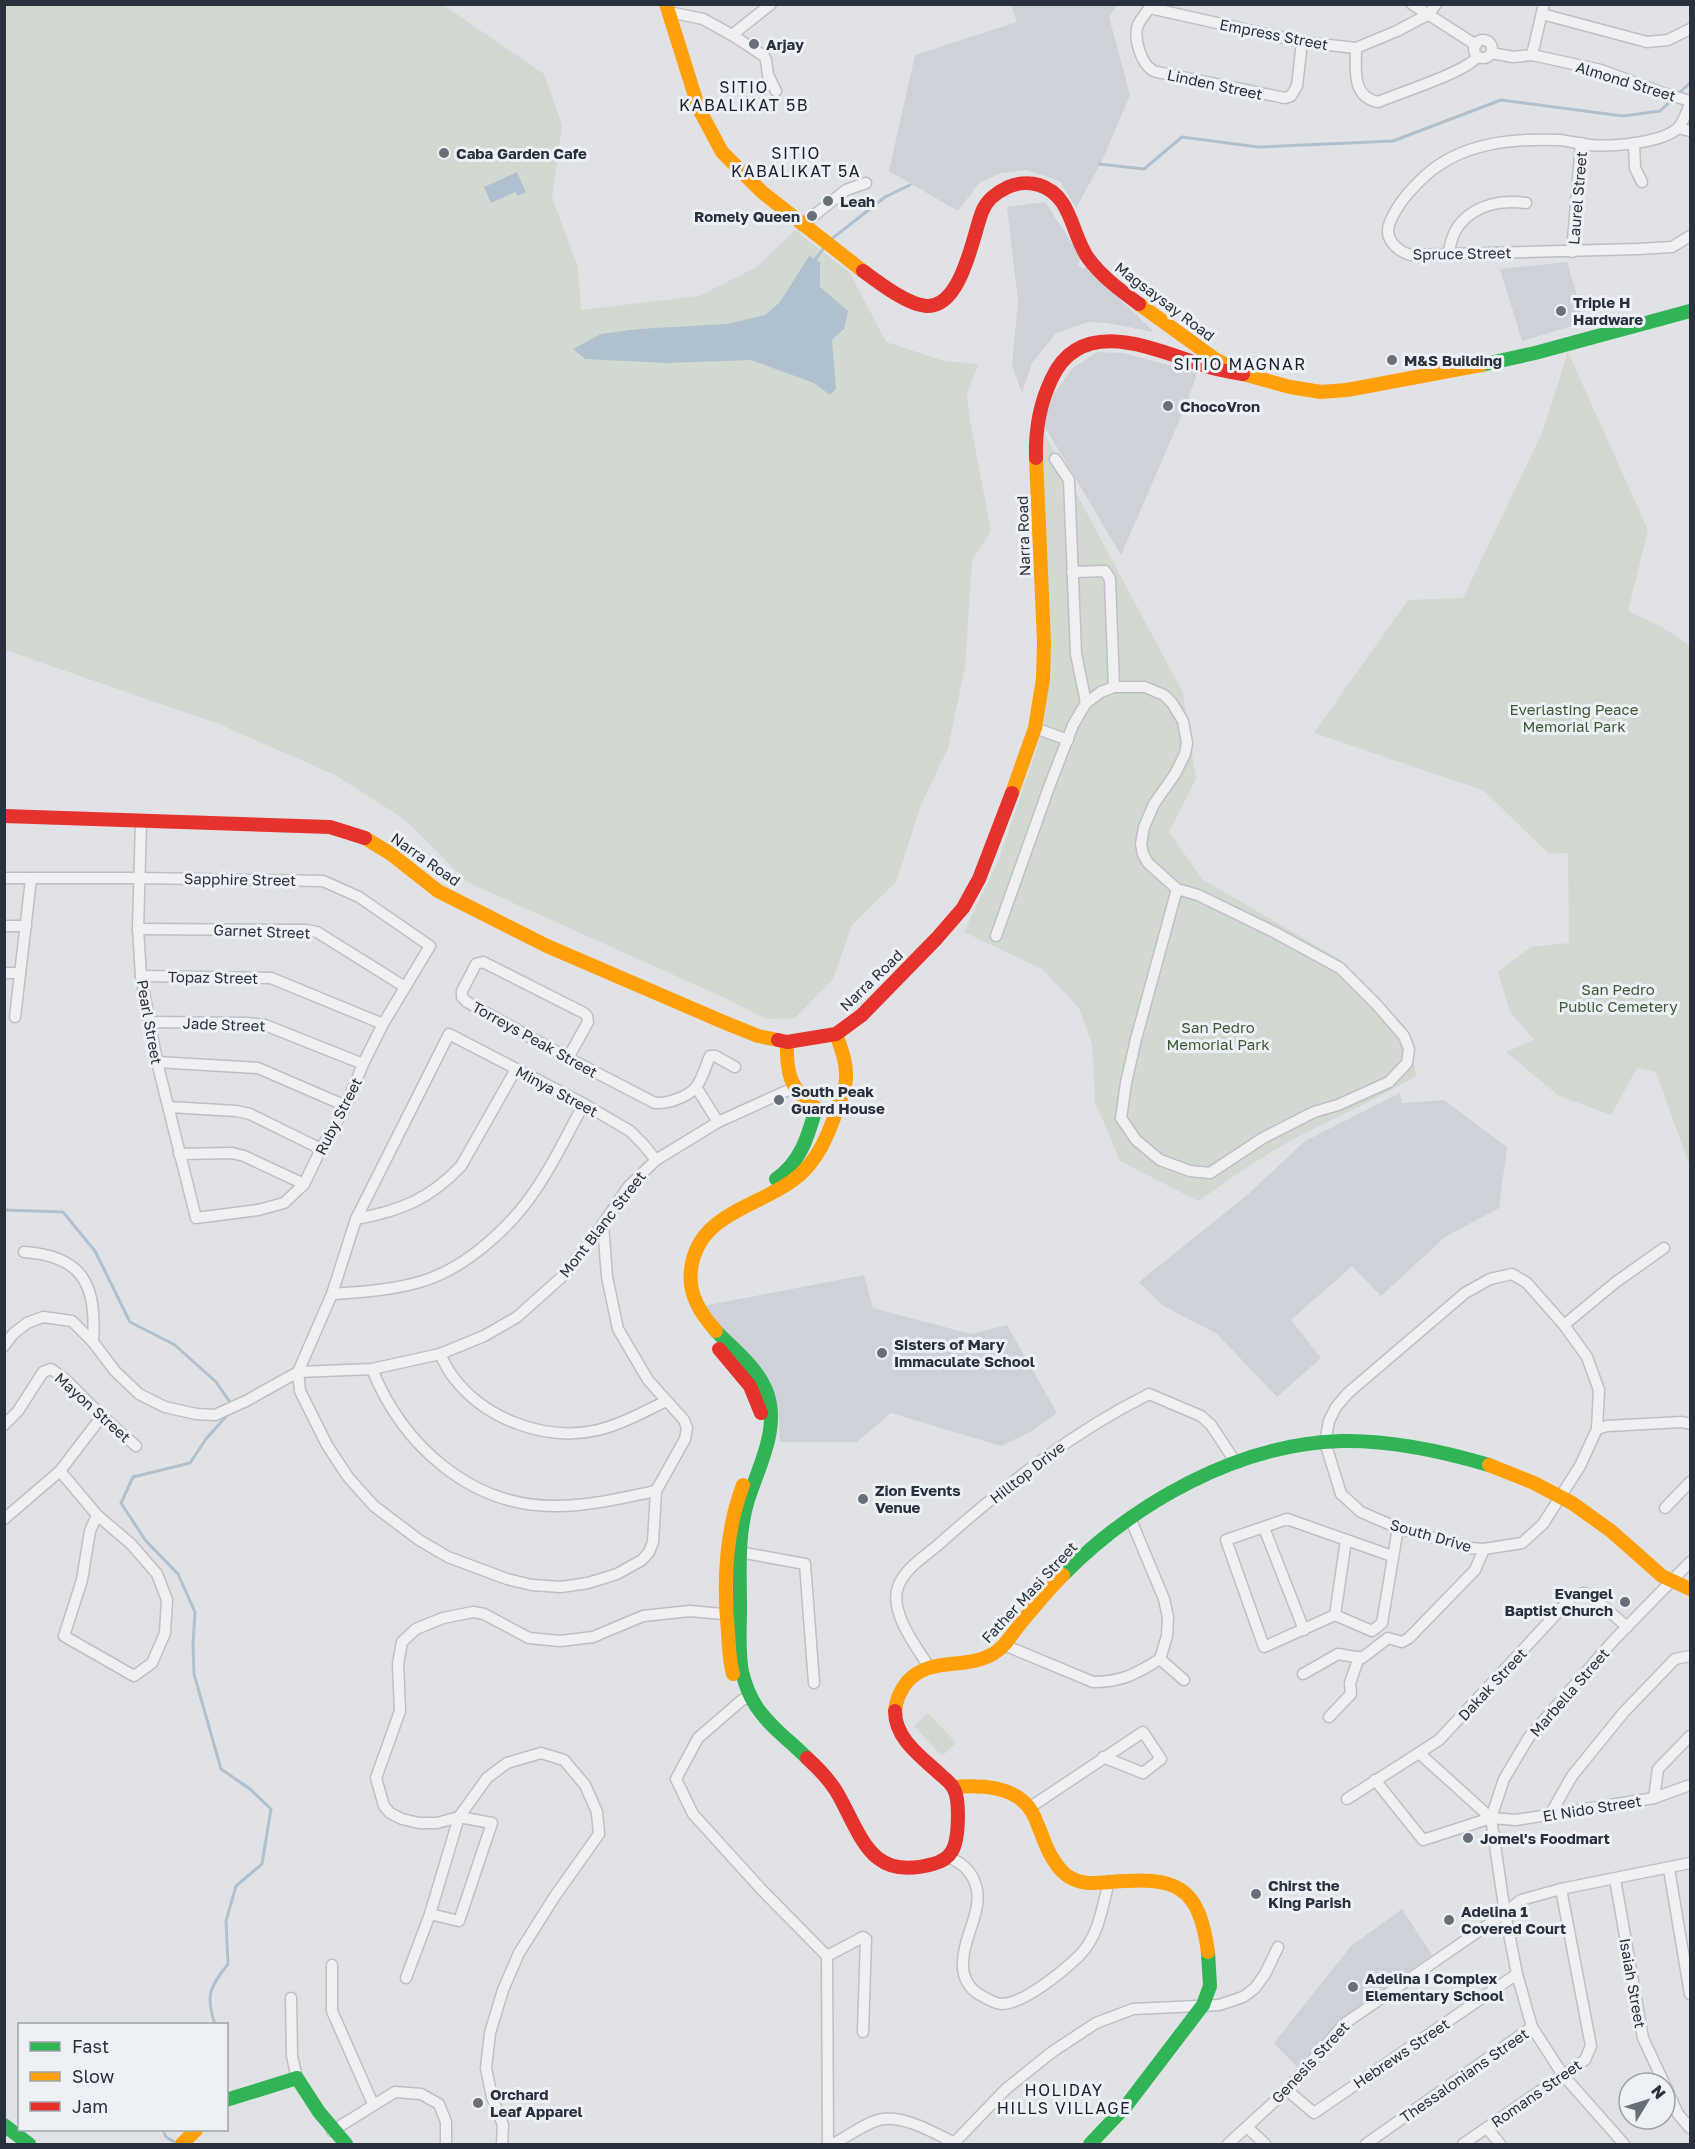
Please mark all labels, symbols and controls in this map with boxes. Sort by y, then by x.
street label: Empress Street [1218,15,1330,53]
place label: Arjay [766,35,804,53]
marker: Arjay [747,37,761,51]
street label: Almond Street [1574,57,1678,105]
street label: Linden Street [1166,65,1264,103]
district label: SITIO KABALIKAT 5B [679,77,809,115]
district label: SITIO KABALIKAT 5A [731,143,861,181]
place label: Caba Garden Cafe [456,144,587,162]
marker: Caba Garden Cafe [437,146,451,160]
street label: Laurel Street [1564,151,1590,245]
place label: Leah [840,192,875,210]
marker: Leah [821,194,835,208]
place label: Romely Queen [694,207,800,225]
marker: Romely Queen [805,209,819,223]
street label: Spruce Street [1412,243,1512,263]
street label: Magsaysay Road [1112,258,1218,344]
place label: Triple H Hardware [1573,293,1643,328]
marker: Triple H Hardware [1554,304,1568,318]
place label: M&S Building [1404,351,1502,369]
marker: M&S Building [1385,353,1399,367]
district label: SITIO MAGNAR [1173,354,1307,374]
place label: ChocoVron [1180,397,1260,415]
marker: ChocoVron [1161,399,1175,413]
street label: Narra Road [1013,496,1033,576]
park label: Everlasting Peace Memorial Park [1510,700,1639,735]
street label: Narra Road [388,829,464,889]
street label: Sapphire Street [184,869,296,889]
street label: Garnet Street [213,920,311,942]
street label: Narra Road [836,946,906,1014]
street label: Topaz Street [168,967,258,987]
street label: Pearl Street [134,978,166,1066]
park label: San Pedro Public Cemetery [1558,980,1678,1015]
street label: Torreys Peak Street [469,997,601,1081]
street label: Jade Street [182,1014,266,1034]
park label: San Pedro Memorial Park [1166,1018,1270,1053]
street label: Minya Street [513,1062,601,1120]
street label: Ruby Street [311,1074,365,1158]
place label: South Peak Guard House [791,1082,885,1117]
marker: South Peak Guard House [772,1093,786,1107]
street label: Mont Blanc Street [555,1167,649,1281]
place label: Sisters of Mary Immaculate School [894,1335,1035,1370]
marker: Sisters of Mary Immaculate School [875,1346,889,1360]
street label: Mayon Street [51,1368,135,1446]
street label: Hilltop Drive [986,1437,1068,1507]
place label: Zion Events Venue [875,1481,961,1516]
marker: Zion Events Venue [856,1492,870,1506]
street label: South Drive [1388,1515,1474,1555]
street label: Father Masi Street [977,1538,1081,1646]
place label: Evangel Baptist Church [1504,1584,1613,1619]
marker: Evangel Baptist Church [1618,1595,1632,1609]
street label: Dakak Street [1454,1644,1530,1724]
street label: Marbella Street [1526,1644,1612,1740]
street label: El Nido Street [1541,1791,1643,1825]
place label: Jomel's Foodmart [1480,1829,1610,1847]
marker: Jomel's Foodmart [1461,1831,1475,1845]
place label: Chirst the King Parish [1268,1876,1351,1911]
marker: Chirst the King Parish [1249,1887,1263,1901]
place label: Adelina 1 Covered Court [1461,1902,1566,1937]
marker: Adelina 1 Covered Court [1442,1913,1456,1927]
street label: Isaiah Street [1616,1937,1650,2029]
place label: Adelina I Complex Elementary School [1365,1969,1504,2004]
marker: Adelina I Complex Elementary School [1346,1980,1360,1994]
street label: Hebrews Street [1350,2014,1452,2092]
street label: Genesis Street [1268,2017,1352,2107]
legend [18,2023,228,2131]
street label: Thessalonians Street [1396,2024,1532,2126]
text: Fast [72,2035,109,2057]
street label: Romans Street [1487,2055,1585,2131]
text: Slow [72,2065,115,2087]
north arrow [1617,2071,1677,2131]
district label: HOLIDAY HILLS VILLAGE [997,2080,1131,2118]
text: N [1647,2081,1670,2103]
place label: Orchard Leaf Apparel [490,2085,583,2120]
text: Jam [72,2095,108,2117]
marker: Orchard Leaf Apparel [471,2096,485,2110]

